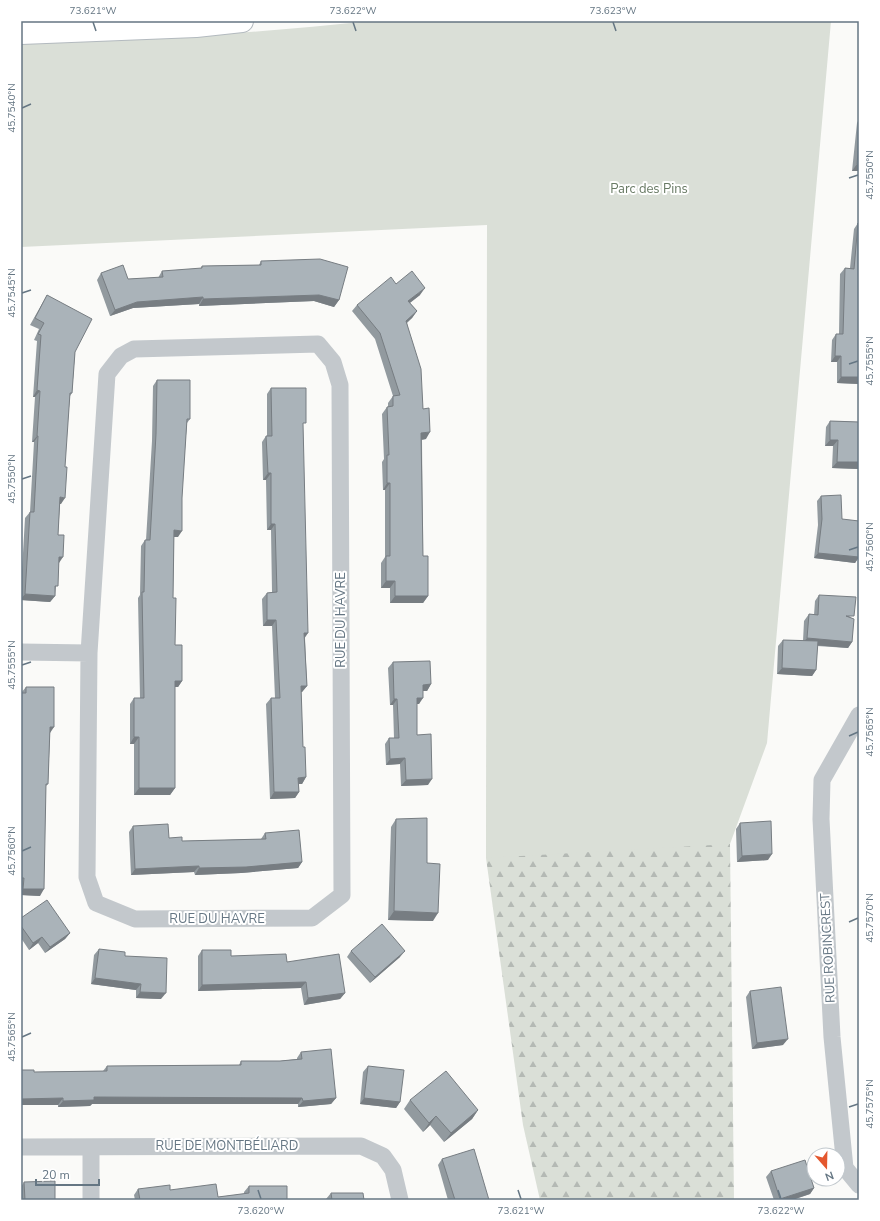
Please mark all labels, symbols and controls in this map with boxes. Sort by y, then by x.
text: 73.621°W [69,4,117,18]
text: 73.622°W [329,4,377,18]
text: 73.623°W [589,4,637,18]
text: 45.7540°N [5,83,19,133]
text: 45.7550°N [863,150,877,200]
park label: Parc des Pins [610,180,688,198]
text: 45.7545°N [5,268,19,318]
text: 45.7555°N [863,336,877,386]
text: 45.7550°N [5,454,19,504]
text: 45.7560°N [863,522,877,572]
street label: RUE DU HAVRE [332,572,350,668]
text: 45.7555°N [5,640,19,690]
text: 45.7565°N [863,707,877,757]
text: 45.7560°N [5,826,19,876]
street label: RUE ROBINCREST [816,892,840,1003]
text: 45.7570°N [863,893,877,943]
street label: RUE DU HAVRE [169,910,265,928]
text: 45.7565°N [5,1012,19,1062]
text: 45.7575°N [863,1079,877,1129]
street label: RUE DE MONTBÉLIARD [156,1136,298,1155]
north arrow [806,1147,846,1187]
scale bar [36,1161,99,1187]
text: 20 m [42,1167,70,1183]
text: N [823,1167,836,1184]
text: 73.620°W [237,1204,285,1218]
text: 73.621°W [497,1204,545,1218]
text: 73.622°W [757,1204,805,1218]

